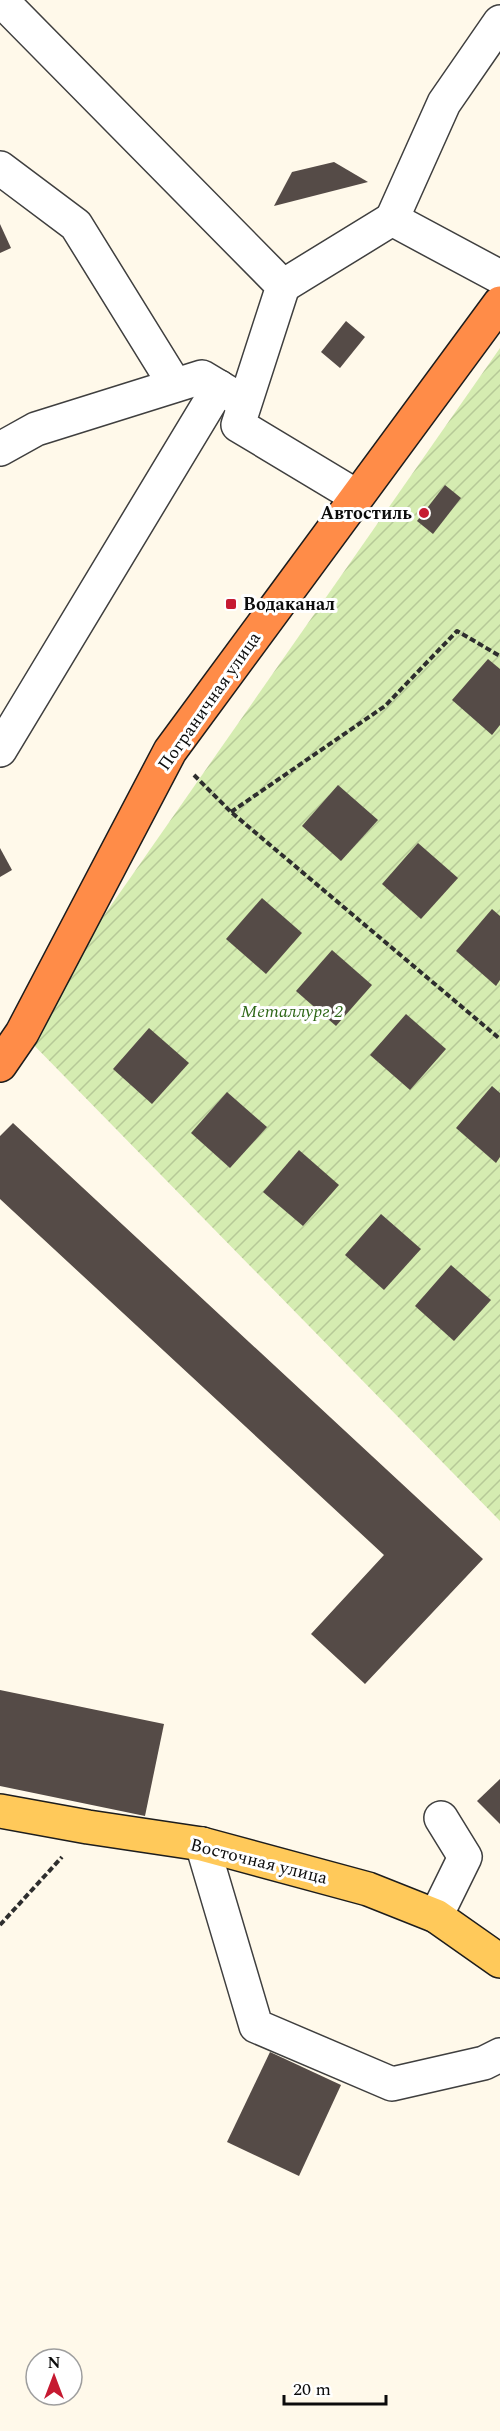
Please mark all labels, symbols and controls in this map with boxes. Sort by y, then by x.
place label: Автостиль [320,500,412,527]
marker: Автостиль [417,506,431,520]
place label: Водаканал [243,591,335,618]
marker: Водаканал [224,597,238,611]
street label: Пограничная улица [151,626,268,776]
park label: Металлург 2 [241,998,343,1025]
street label: Восточная улица [187,1831,331,1892]
north arrow [24,2347,84,2407]
text: N [47,2351,61,2375]
scale bar [284,2368,386,2406]
text: 20 m [293,2376,331,2403]

